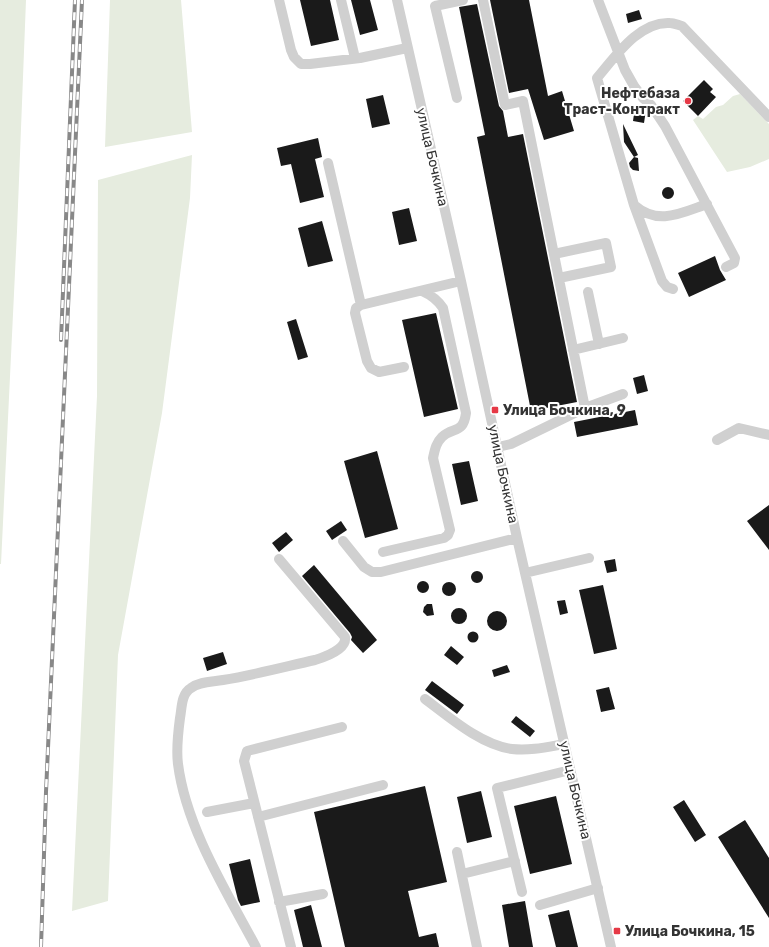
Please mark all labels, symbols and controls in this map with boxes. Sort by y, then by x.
place label: Нефтебаза Траст-Контракт [564,85,680,118]
marker: Нефтебаза Траст-Контракт [683,96,693,106]
street label: улица Бочкина [412,106,452,208]
place label: Улица Бочкина, 9 [503,402,626,419]
marker: Улица Бочкина, 9 [490,405,500,415]
street label: улица Бочкина [484,423,522,525]
street label: улица Бочкина [555,739,595,841]
place label: Улица Бочкина, 15 [625,923,755,940]
marker: Улица Бочкина, 15 [612,926,622,936]

